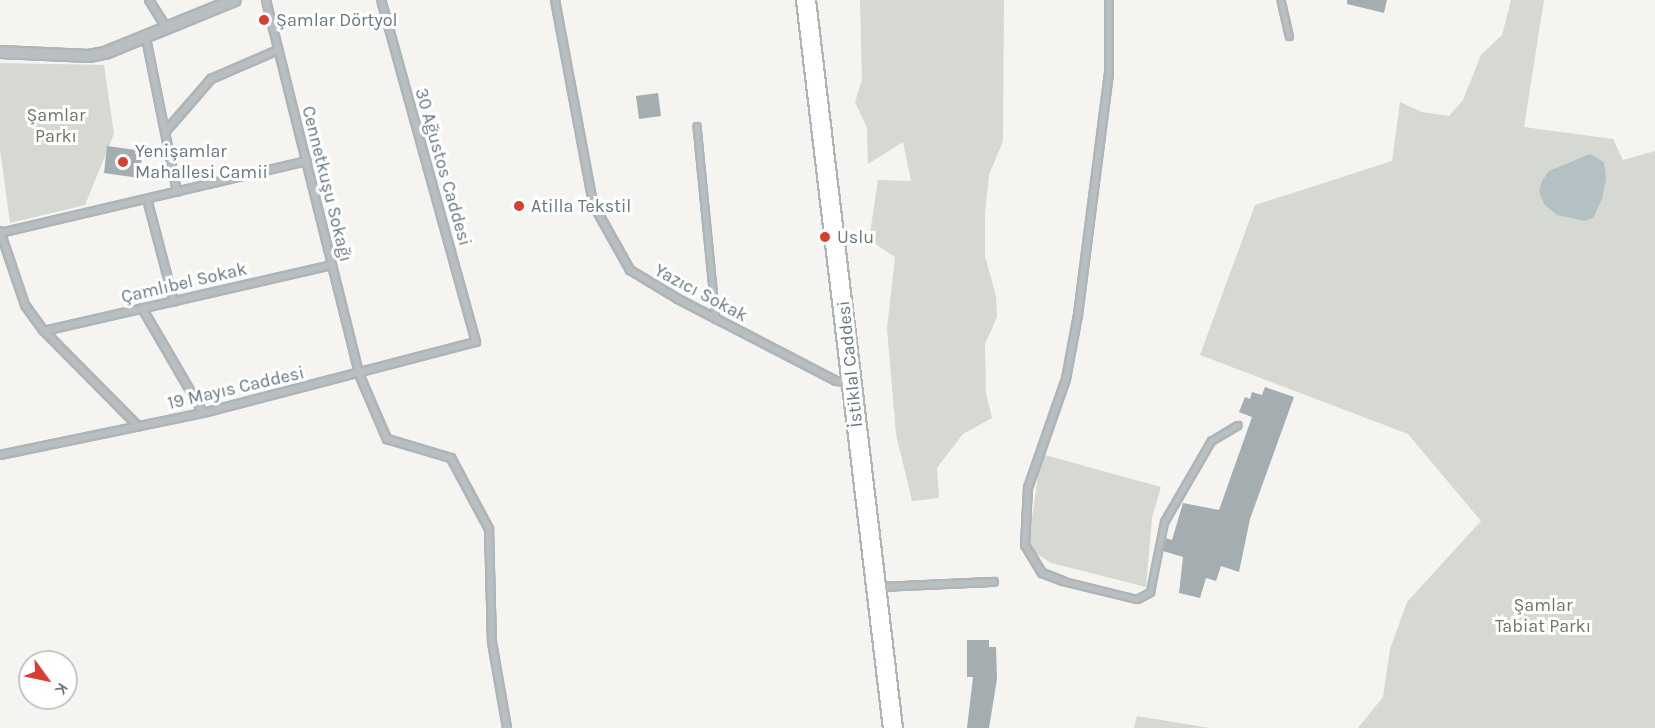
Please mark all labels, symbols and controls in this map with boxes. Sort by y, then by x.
place label: Şamlar Dörtyol [276,9,398,31]
marker: Şamlar Dörtyol [257,13,271,27]
street label: 30 Ağustos Caddesi [410,86,476,248]
street label: Cennetkuşu Sokağı [297,104,357,264]
park label: Şamlar Parkı [26,105,86,148]
place label: Yenişamlar Mahallesi Camii [135,141,268,184]
marker: Yenişamlar Mahallesi Camii [116,155,130,169]
place label: Atilla Tekstil [531,195,631,217]
marker: Atilla Tekstil [512,199,526,213]
place label: Uslu [837,226,874,248]
marker: Uslu [818,230,832,244]
street label: Çamlıbel Sokak [119,258,249,308]
street label: Yazıcı Sokak [651,259,751,327]
street label: İstiklal Caddesi [833,300,867,428]
street label: 19 Mayıs Caddesi [166,362,306,414]
park label: Şamlar Tabiat Parkı [1495,595,1591,638]
north arrow [18,650,78,710]
text: K [51,679,73,699]

